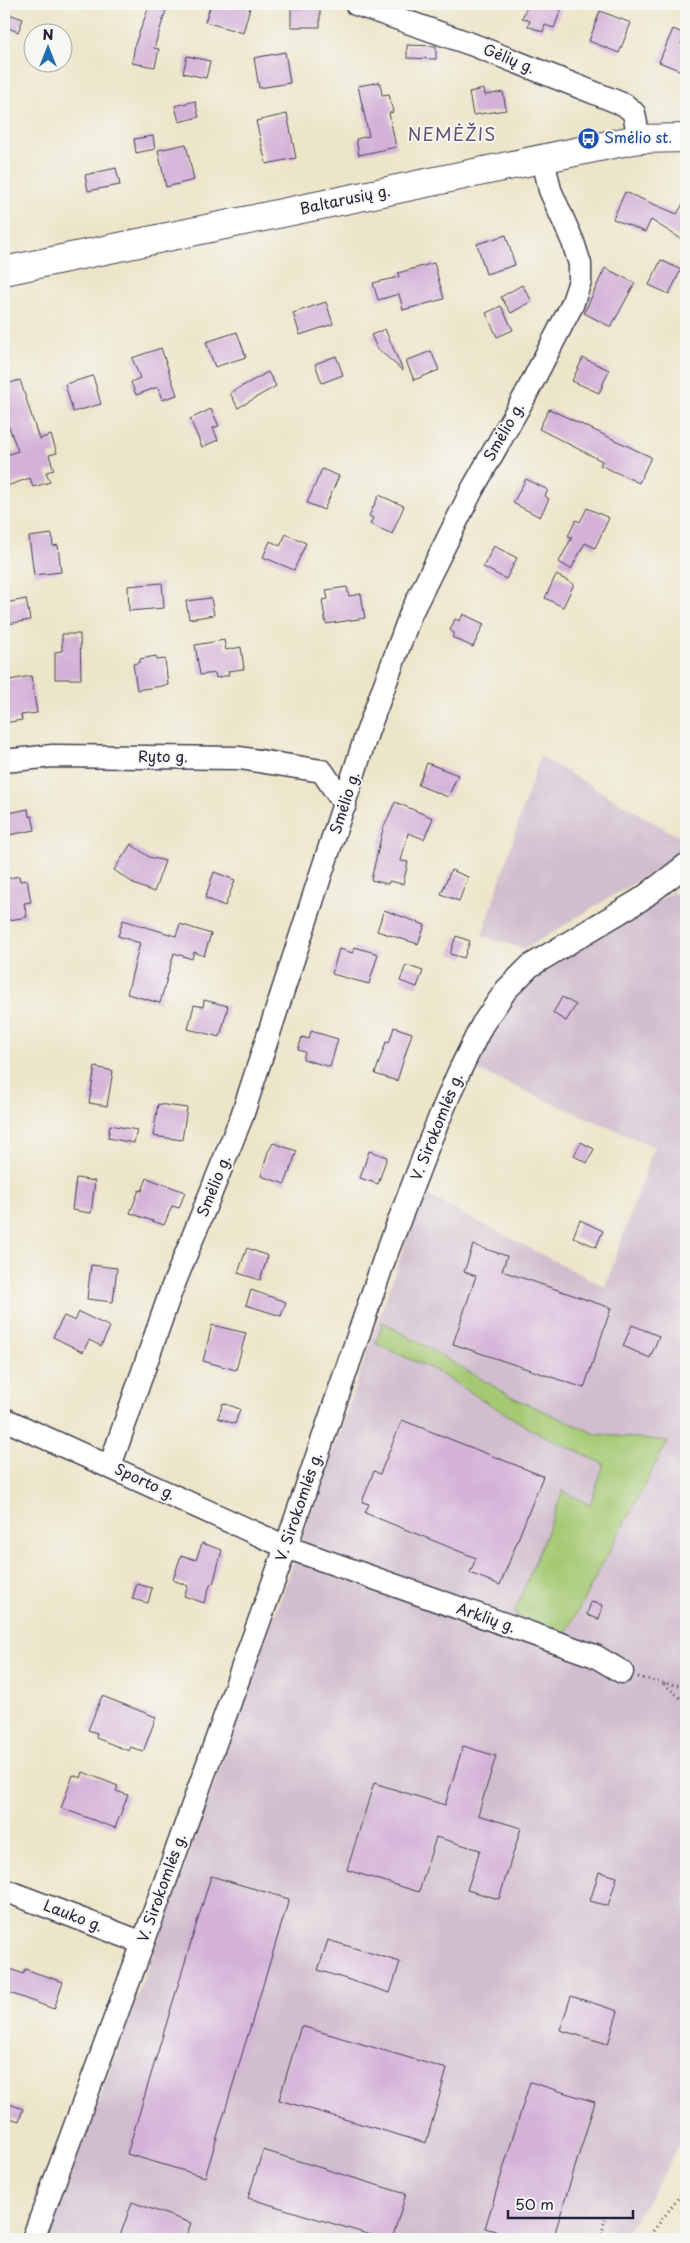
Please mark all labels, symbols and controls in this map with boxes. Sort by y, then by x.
north arrow [22,22,72,72]
text: N [42,24,54,45]
street label: Gėlių g. [480,37,539,78]
district label: NEMĖŽIS [407,120,497,147]
place label: Smėlio st. [604,125,672,148]
bus stop icon: Smėlio st. [576,126,600,150]
street label: Baltarusių g. [297,178,392,219]
street label: Smėlio g. [477,397,529,465]
street label: Ryto g. [138,744,188,767]
street label: Smėlio g. [323,768,365,837]
street label: V. Sirokomlės g. [404,1069,468,1184]
street label: Smėlio g. [190,1151,235,1220]
street label: V. Sirokomlės g. [268,1449,327,1564]
street label: Sporto g. [111,1456,180,1505]
street label: Arklių g. [454,1596,519,1637]
street label: V. Sirokomlės g. [130,1830,191,1945]
street label: Lauko g. [40,1893,107,1936]
scale bar [508,2188,632,2220]
text: 50 m [515,2192,554,2215]

